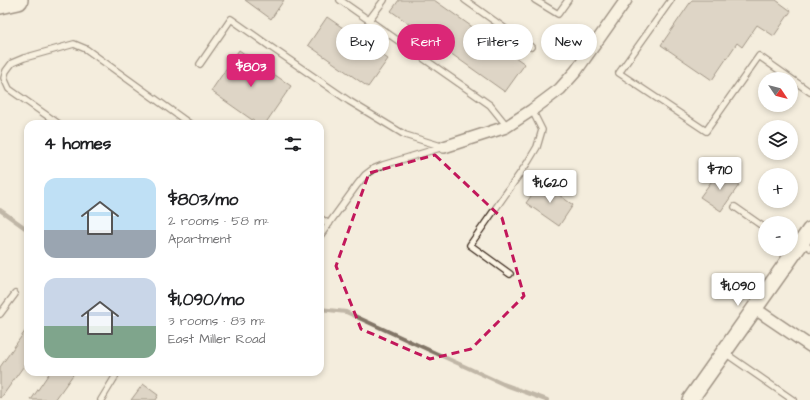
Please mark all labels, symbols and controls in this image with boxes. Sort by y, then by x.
chip: Buy [336,24,389,60]
chip: Rent [397,24,455,60]
chip: Filters [463,24,533,60]
chip: New [541,24,597,60]
pin: $803 [227,54,275,88]
text: $803 [236,58,266,76]
north arrow [758,72,798,112]
map controls [758,72,798,256]
button: layers [758,120,798,160]
text: 4 homes [44,132,111,156]
icon: filters [282,133,304,155]
pin: $710 [696,157,744,191]
text: $710 [707,161,733,179]
button: + [758,168,798,208]
pin: $1,620 [517,170,583,204]
text: $1,620 [532,174,568,192]
text: $803/mo [168,188,238,212]
icon: home [76,194,124,242]
text: 2 rooms · 58 m² [168,212,269,230]
button: − [758,216,798,256]
text: Apartment [168,230,232,248]
pin: $1,090 [705,273,771,307]
text: $1,090 [720,277,756,295]
text: $1,090/mo [168,288,244,312]
icon: home [76,294,124,342]
text: 3 rooms · 83 m² [168,312,266,330]
text: East Miller Road [168,330,265,348]

